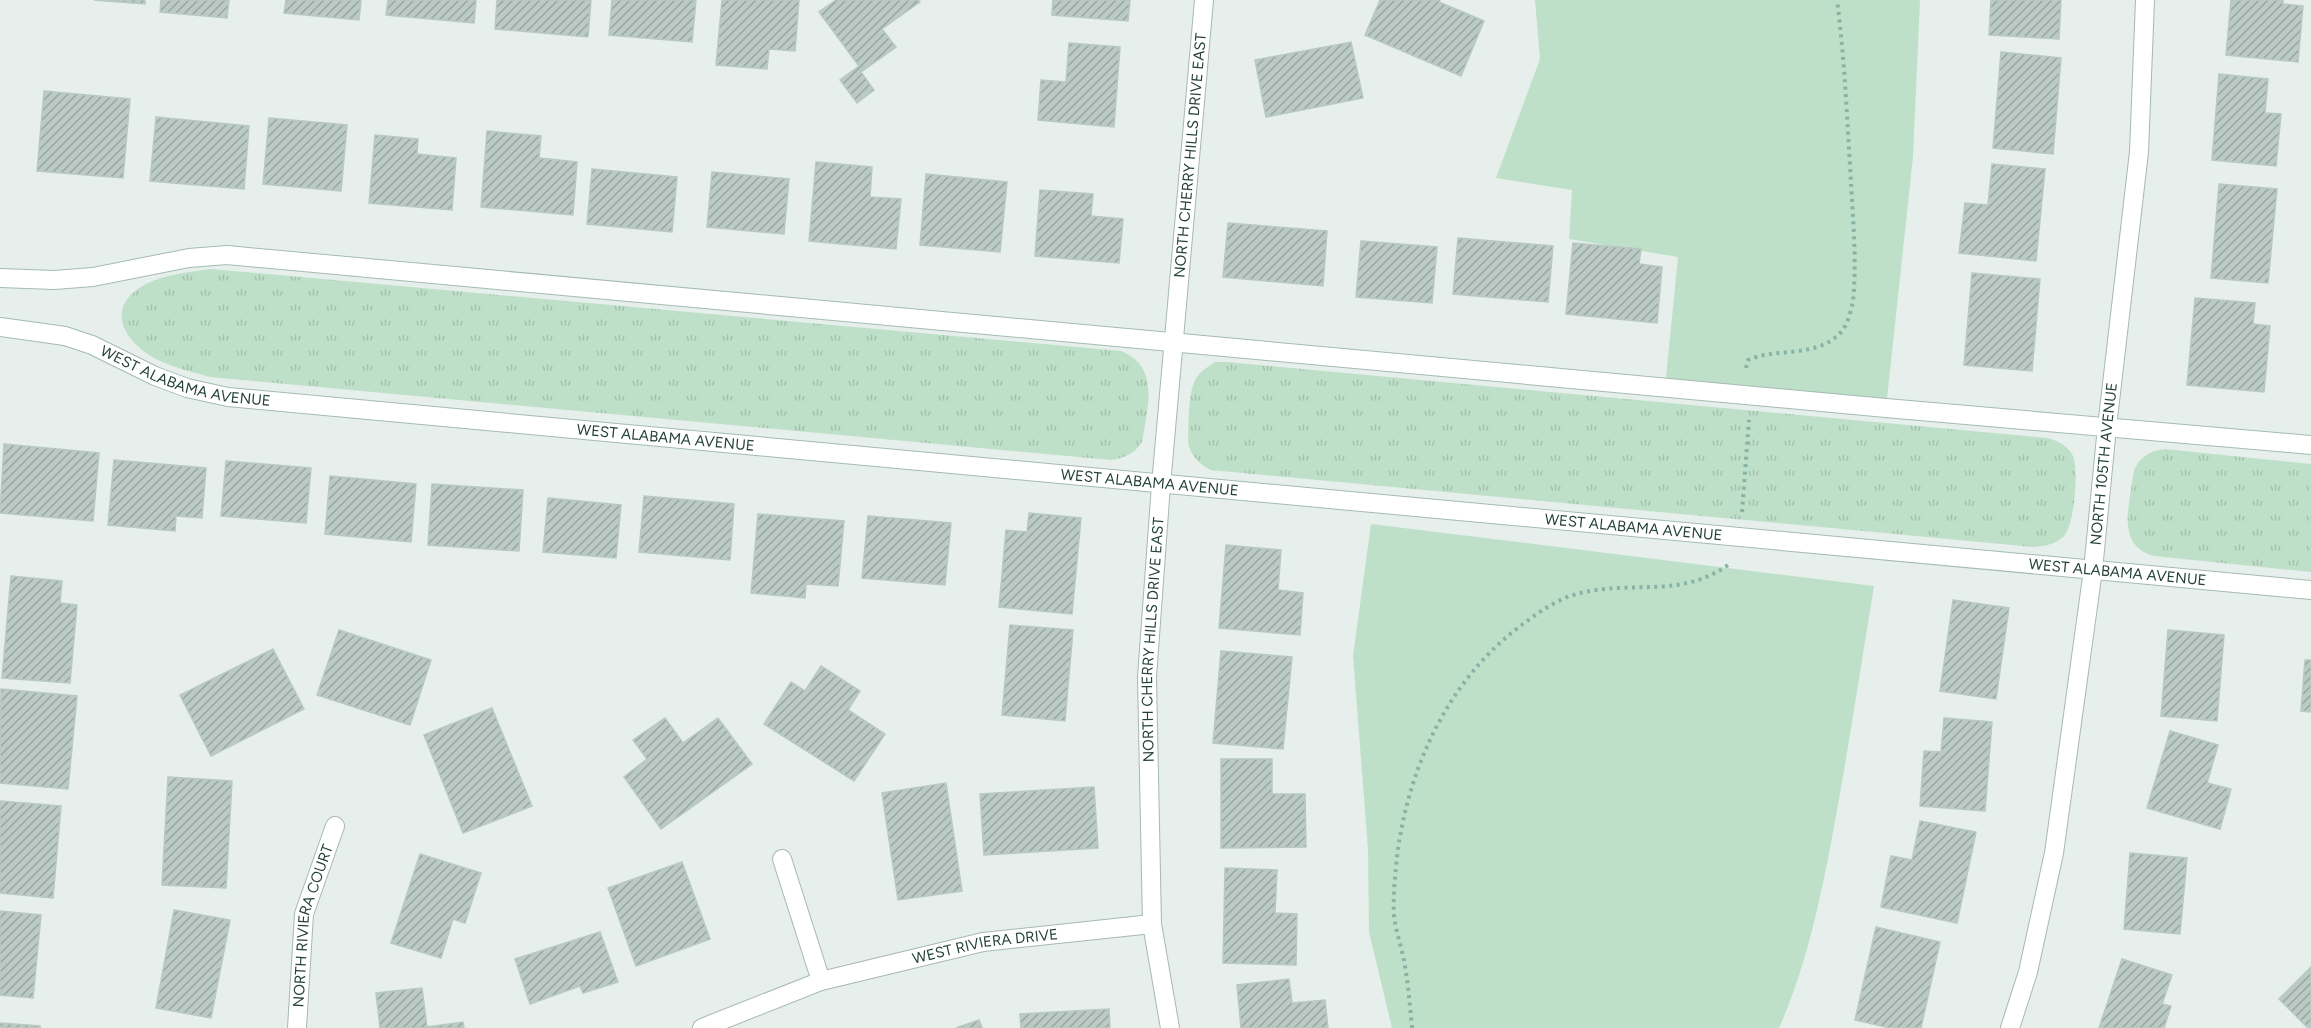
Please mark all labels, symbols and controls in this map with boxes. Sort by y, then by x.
street label: NORTH CHERRY HILLS DRIVE EAST [1170,32,1210,279]
street label: WEST ALABAMA AVENUE [98,342,271,410]
street label: NORTH 105TH AVENUE [2086,381,2121,546]
street label: WEST ALABAMA AVENUE [576,420,755,455]
street label: WEST ALABAMA AVENUE [1060,465,1239,500]
street label: WEST ALABAMA AVENUE [1544,510,1723,544]
street label: NORTH CHERRY HILLS DRIVE EAST [1138,516,1168,763]
street label: WEST ALABAMA AVENUE [2028,555,2207,589]
street label: NORTH RIVIERA COURT [289,841,337,1008]
street label: WEST RIVIERA DRIVE [910,925,1059,968]

